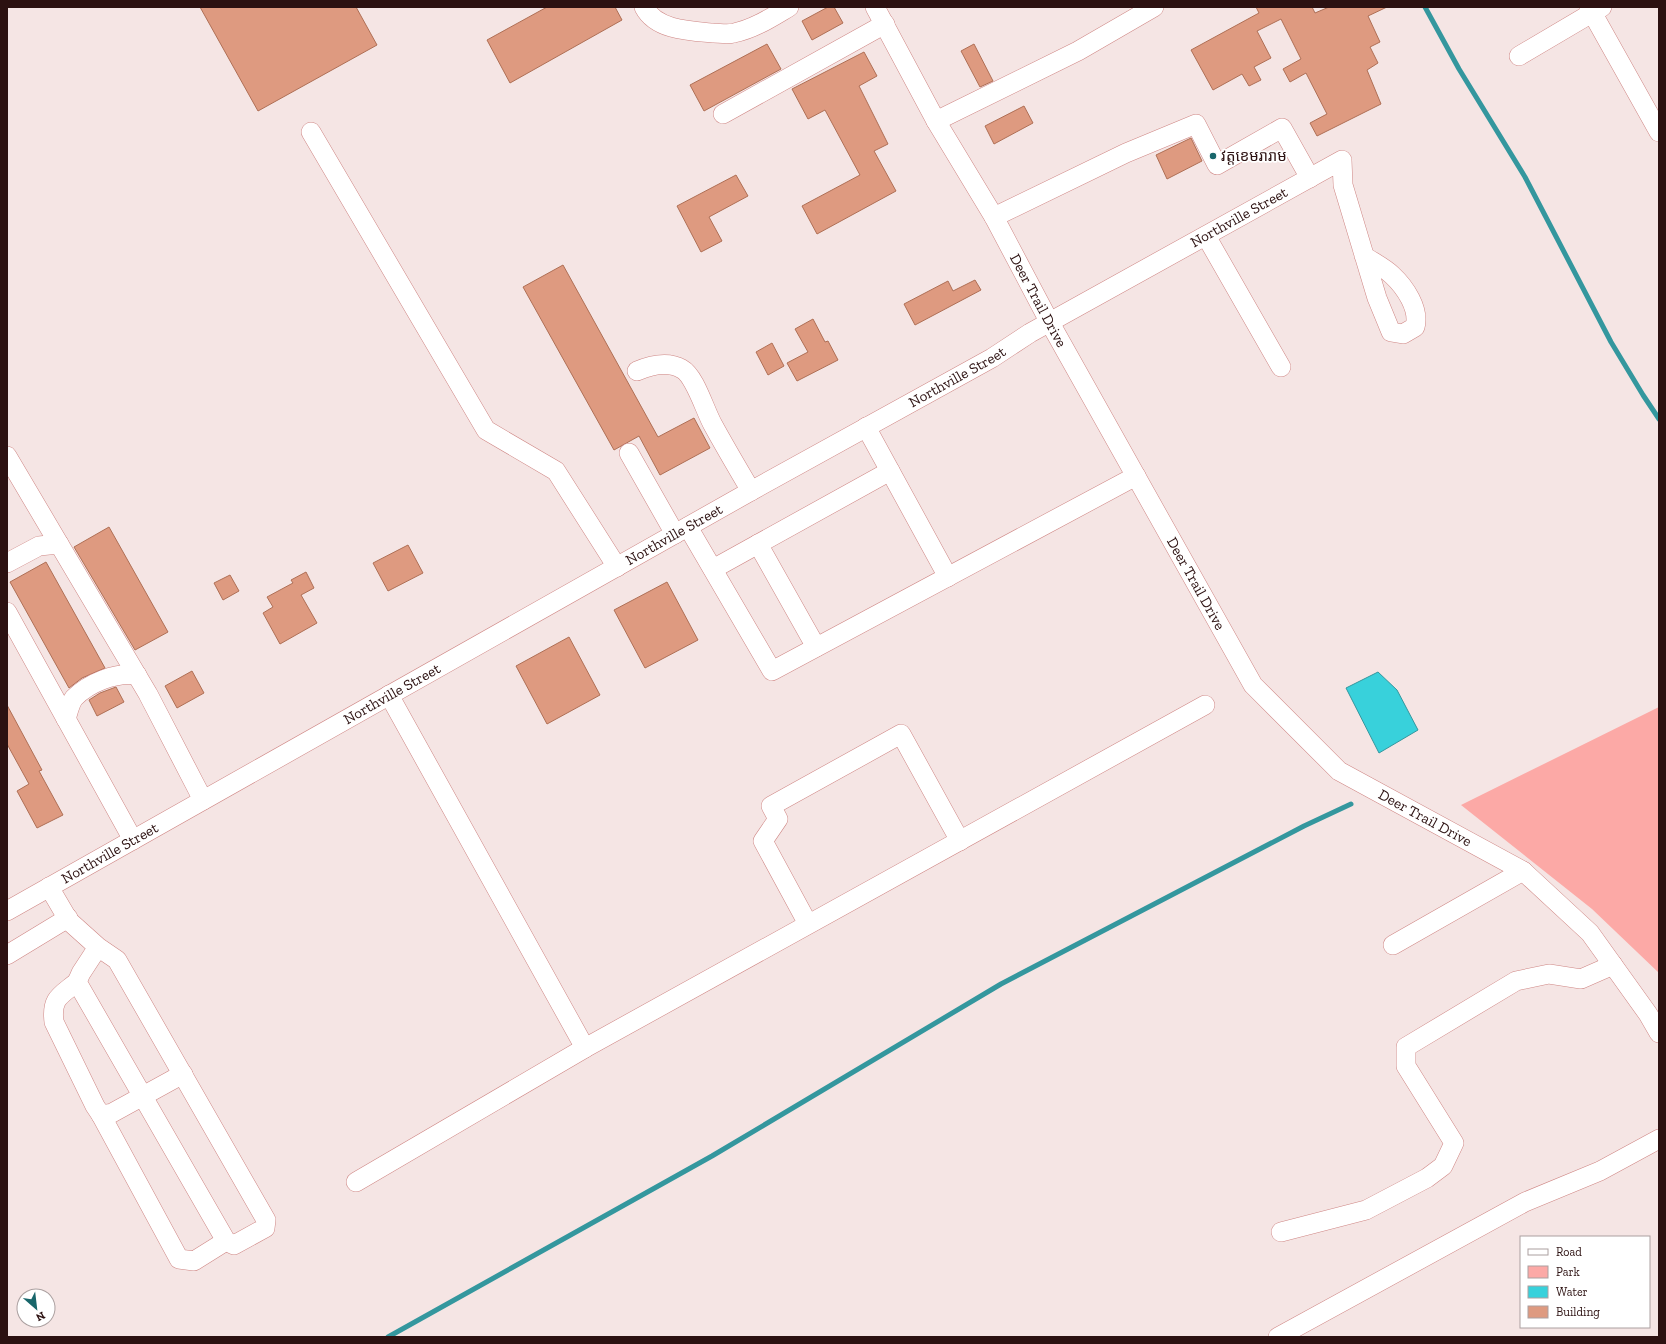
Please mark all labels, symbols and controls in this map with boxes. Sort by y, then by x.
place label: វត្តខេមរារាម [1221,147,1287,165]
marker: វត្តខេមរារាម [1208,151,1218,161]
street label: Northville Street [1187,183,1291,251]
street label: Deer Trail Drive [1006,251,1071,350]
street label: Northville Street [906,342,1009,411]
street label: Northville Street [622,500,726,569]
street label: Deer Trail Drive [1163,534,1229,633]
street label: Northville Street [340,659,444,728]
street label: Deer Trail Drive [1375,785,1475,850]
street label: Northville Street [58,818,162,887]
legend [1520,1236,1650,1328]
text: Road [1556,1245,1582,1259]
text: Park [1556,1265,1581,1279]
text: Water [1556,1285,1588,1299]
north arrow [16,1288,56,1328]
text: Building [1556,1305,1600,1319]
text: N [33,1309,47,1324]

